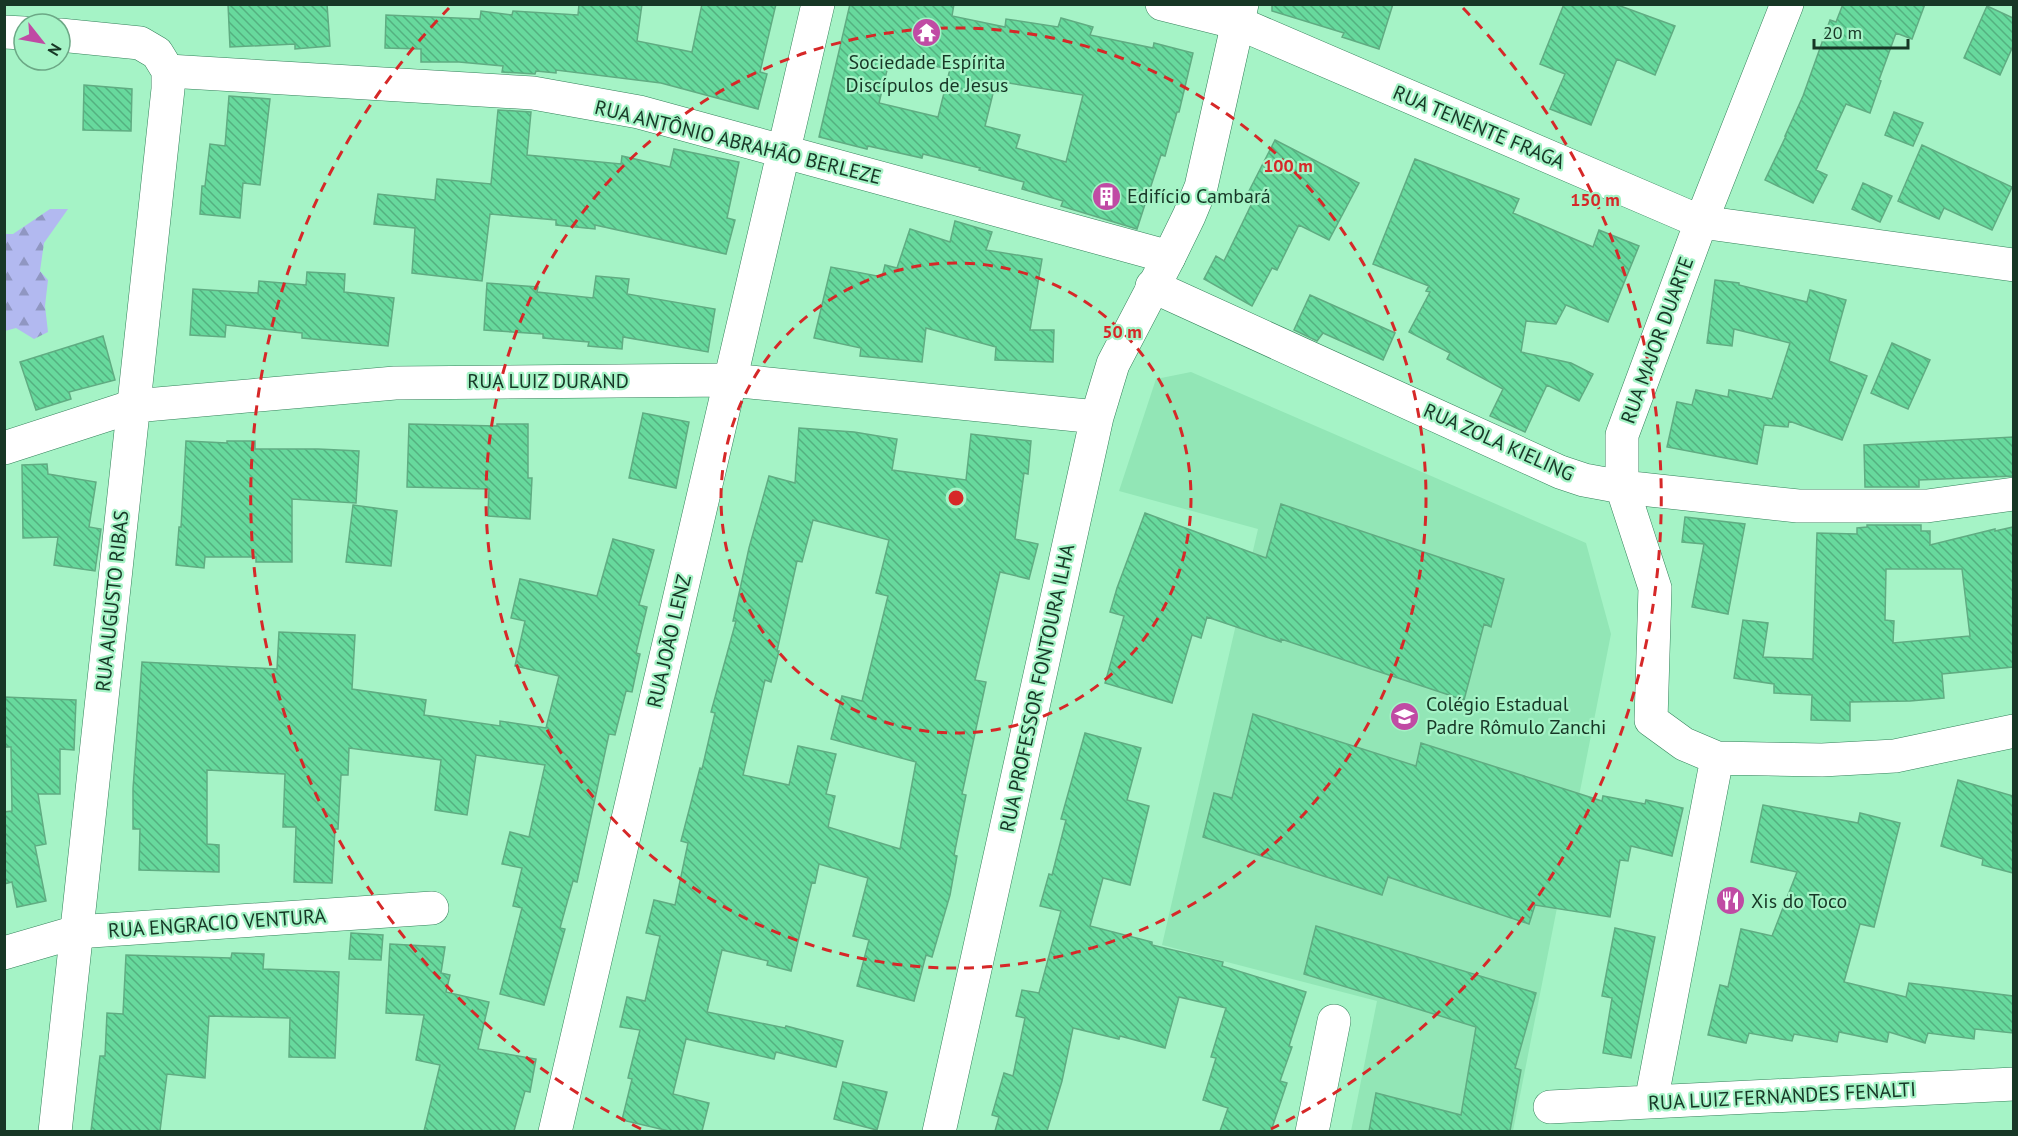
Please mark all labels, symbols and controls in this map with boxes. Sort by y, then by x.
north arrow [12,12,72,72]
scale bar [1814,12,1908,50]
temple icon: Sociedade Espírita Discípulos de Jesus [911,16,943,48]
text: 20 m [1823,21,1862,44]
text: N [44,40,66,59]
place label: Sociedade Espírita Discípulos de Jesus [845,49,1009,98]
street label: RUA TENENTE FRAGA [1389,79,1569,175]
street label: RUA ANTÔNIO ABRAHÃO BERLEZE [592,94,884,190]
text: 100 m [1263,154,1313,177]
building icon: Edifício Cambará [1090,180,1122,212]
place label: Edifício Cambará [1127,183,1271,209]
text: 150 m [1570,188,1620,211]
street label: RUA MAJOR DUARTE [1615,253,1699,427]
text: 50 m [1102,320,1142,343]
street label: RUA LUIZ DURAND [467,368,629,394]
street label: RUA ZOLA KIELING [1420,397,1578,487]
centre of rings [946,488,966,508]
street label: RUA AUGUSTO RIBAS [90,509,134,693]
street label: RUA PROFESSOR FONTOURA ILHA [994,541,1080,834]
street label: RUA JOÃO LENZ [641,572,697,710]
place label: Colégio Estadual Padre Rômulo Zanchi [1426,691,1606,740]
school or university icon: Colégio Estadual Padre Rômulo Zanchi [1389,700,1421,732]
restaurant icon: Xis do Toco [1714,885,1746,917]
place label: Xis do Toco [1751,888,1847,914]
street label: RUA ENGRACIO VENTURA [107,902,327,944]
street label: RUA LUIZ FERNANDES FENALTI [1647,1076,1917,1116]

